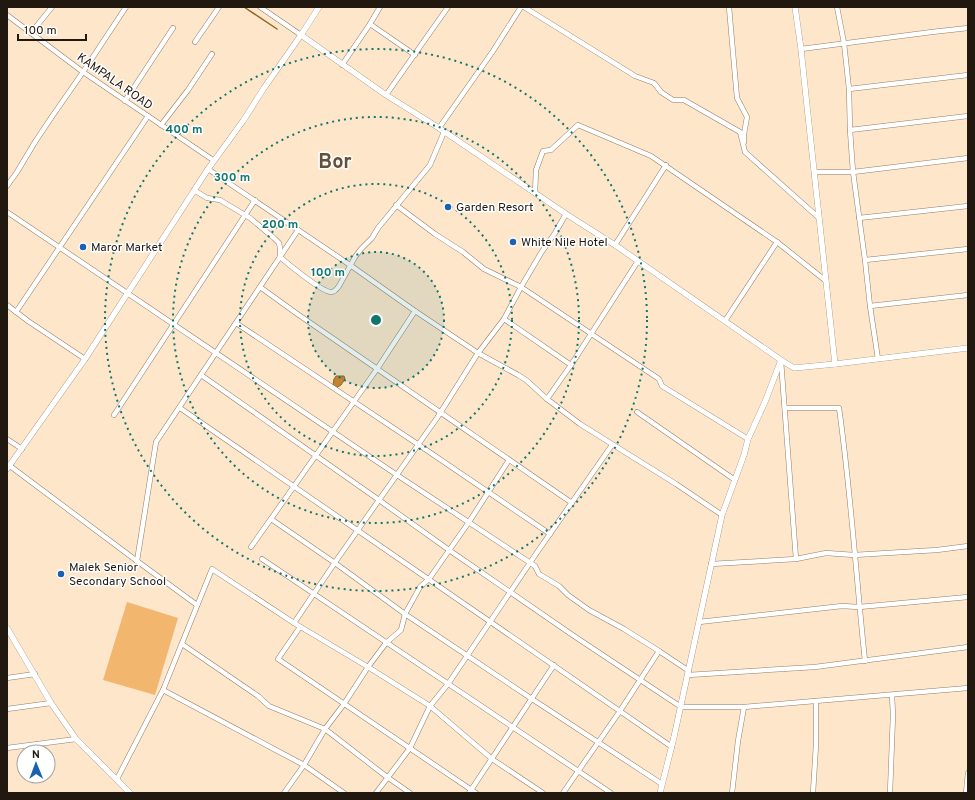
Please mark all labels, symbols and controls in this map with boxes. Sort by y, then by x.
scale bar [18,16,86,42]
text: 100 m [24,23,57,39]
street label: KAMPALA ROAD [73,50,156,114]
text: 400 m [165,122,203,138]
district label: Bor [318,150,352,176]
text: 300 m [214,170,250,186]
place label: Garden Resort [456,200,534,216]
marker: Garden Resort [443,202,453,212]
text: 200 m [262,217,298,233]
place label: White Nile Hotel [521,235,608,251]
marker: White Nile Hotel [508,237,518,247]
place label: Maror Market [91,240,163,256]
marker: Maror Market [78,242,88,252]
text: 100 m [311,265,345,281]
centre of rings [369,313,383,327]
place label: Malek Senior Secondary School [69,560,166,590]
marker: Malek Senior Secondary School [56,569,66,579]
north arrow [16,744,56,784]
text: N [32,748,40,762]

